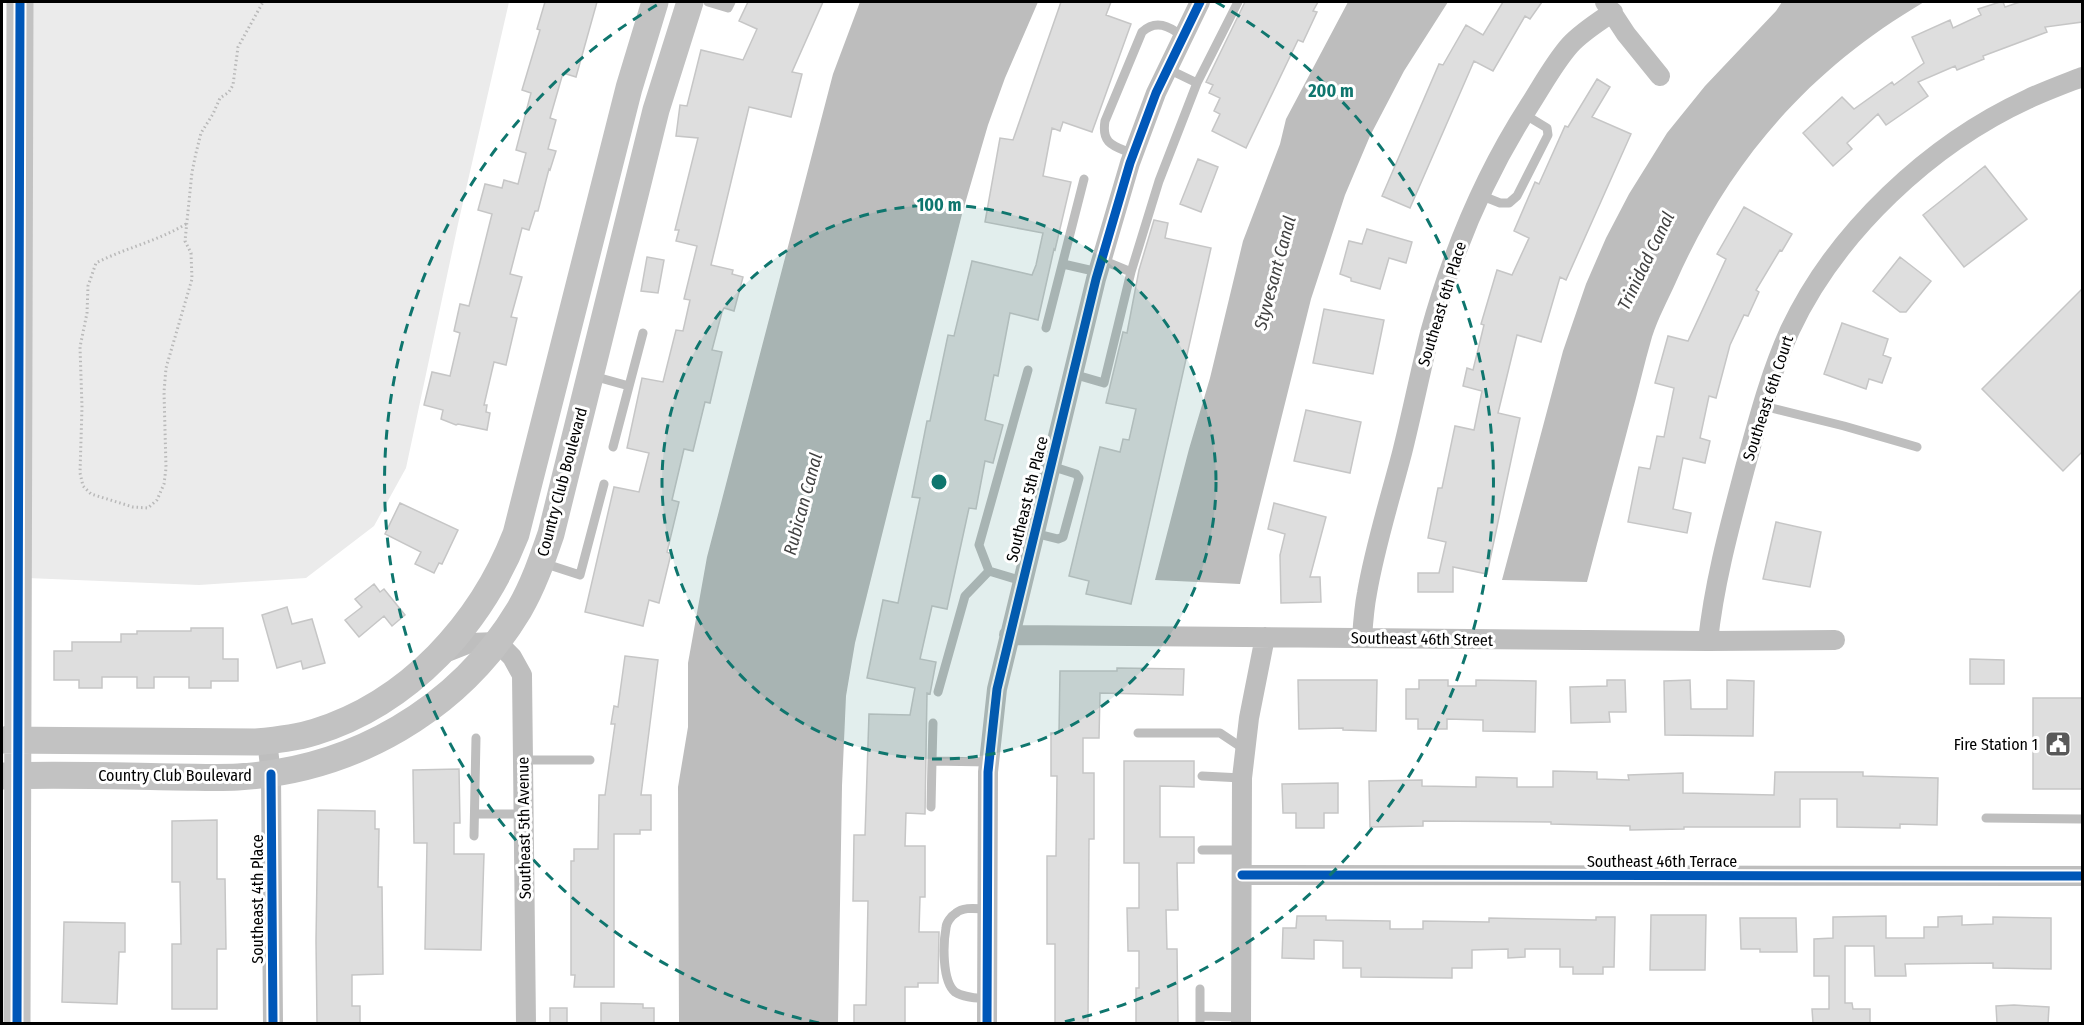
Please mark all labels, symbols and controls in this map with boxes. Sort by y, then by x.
text: 200 m [1307,80,1354,102]
text: 100 m [917,194,961,216]
water label: Trinidad Canal [1613,208,1679,314]
water label: Styvesant Canal [1249,213,1301,333]
street label: Southeast 6th Place [1414,239,1470,369]
street label: Southeast 6th Court [1739,332,1797,463]
street label: Country Club Boulevard [533,405,591,559]
street label: Southeast 5th Place [1002,434,1052,564]
water label: Rubican Canal [779,450,827,557]
centre of rings [929,472,949,492]
street label: Southeast 46th Street [1351,628,1494,650]
public building icon: Fire Station 1 [2043,729,2073,759]
place label: Fire Station 1 [1954,735,2038,754]
street label: Southeast 5th Avenue [513,757,535,899]
street label: Country Club Boulevard [98,766,252,785]
street label: Southeast 4th Place [248,834,267,964]
street label: Southeast 46th Terrace [1587,852,1737,871]

